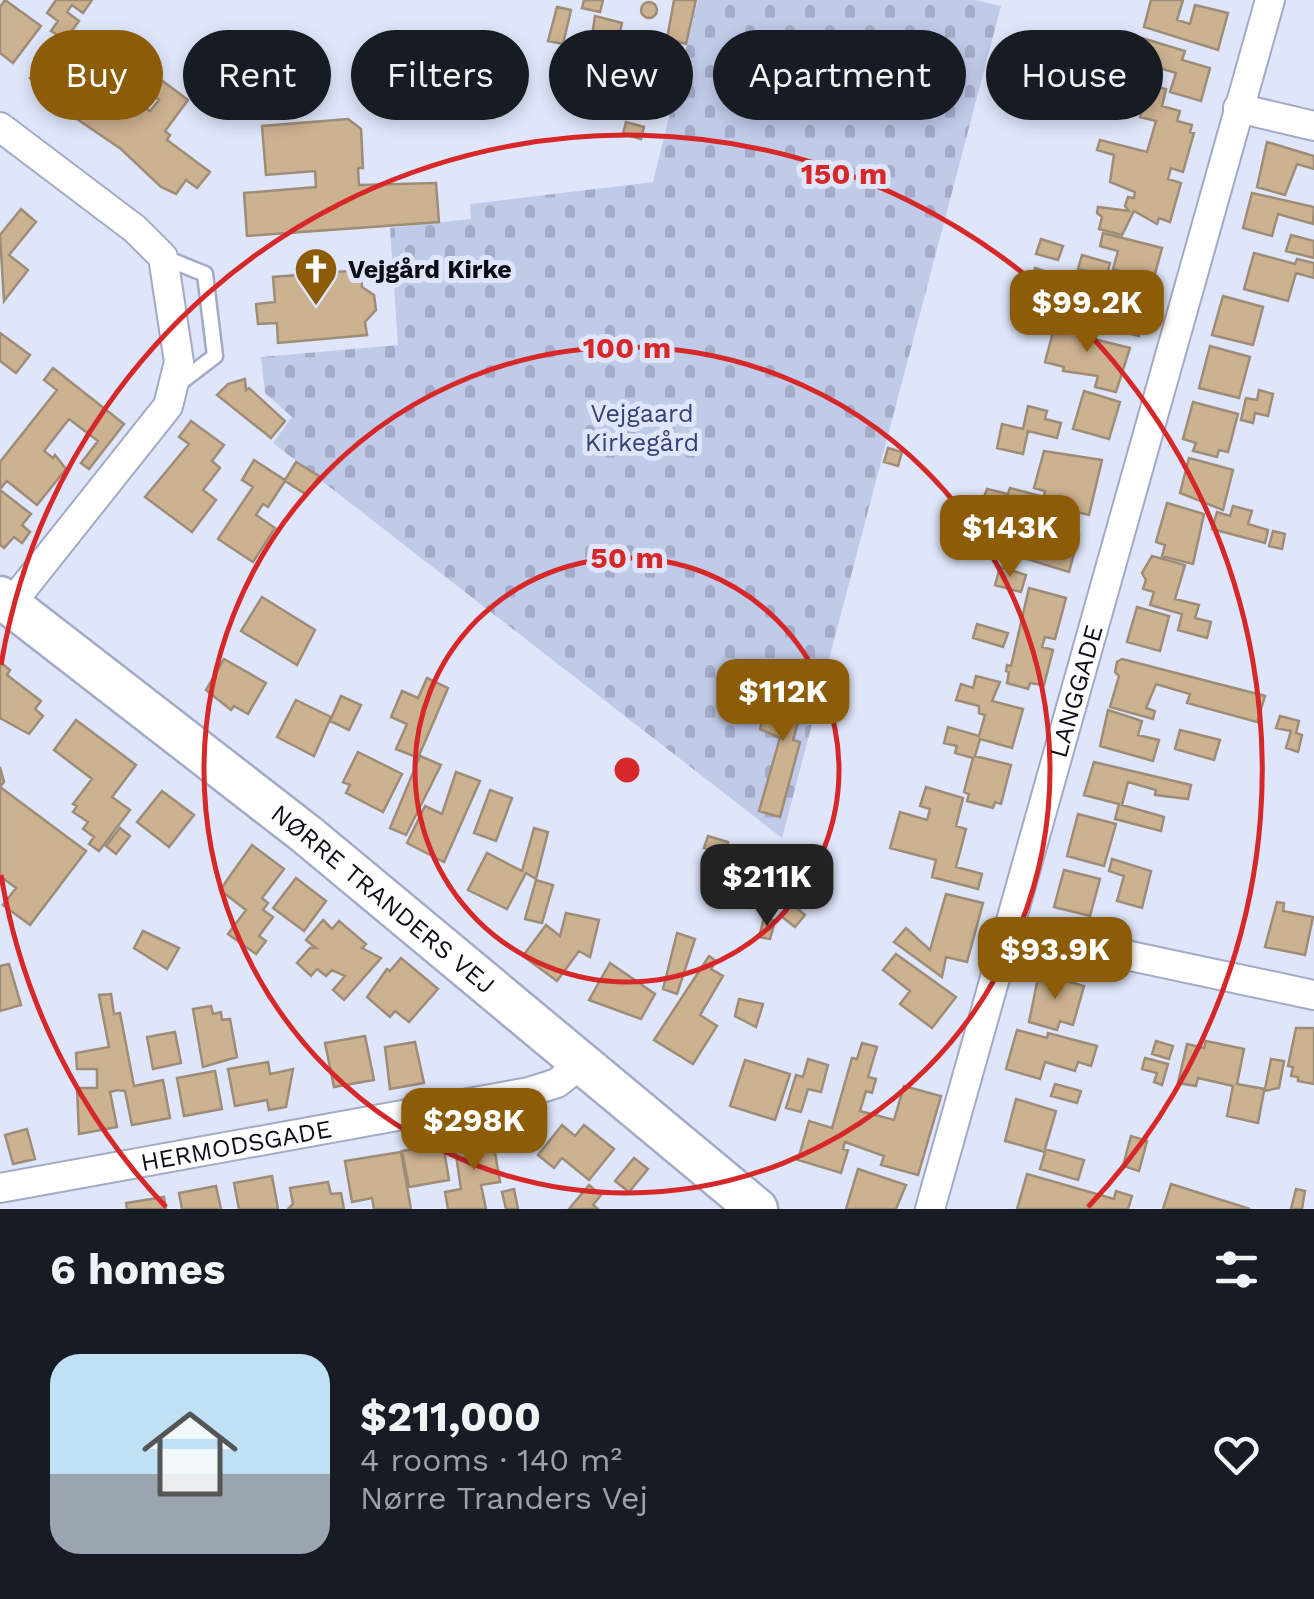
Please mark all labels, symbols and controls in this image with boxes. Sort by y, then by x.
chip: Buy [30,30,163,120]
chip: Rent [183,30,331,120]
chip: Filters [351,30,529,120]
chip: New [549,30,693,120]
chip: Apartment [713,30,966,120]
chip: House [986,30,1163,120]
text: 150 m [801,156,887,191]
church icon: Vejgård Kirke [293,246,339,307]
place label: Vejgård Kirke [348,255,512,284]
pin: $99.2K [1006,270,1168,355]
text: $99.2K [1032,283,1142,321]
text: 100 m [583,330,671,365]
park label: Vejgaard Kirkegård [585,399,699,457]
pin: $143K [940,495,1080,580]
text: $143K [962,508,1058,546]
text: 50 m [590,540,664,575]
street label: LANGGADE [1044,622,1109,761]
pin: $112K [713,659,853,744]
text: $112K [738,672,828,710]
centre of rings [609,752,645,788]
street label: NØRRE TRANDERS VEJ [265,799,501,1000]
pin: $211K [697,844,837,929]
text: $211K [722,857,812,895]
pin: $93.9K [974,917,1136,1002]
text: $93.9K [1000,930,1110,968]
pin: $298K [404,1088,544,1173]
text: $298K [423,1101,525,1139]
street label: HERMODSGADE [138,1114,334,1177]
icon: filters [1209,1242,1264,1297]
text: 6 homes [50,1245,225,1294]
text: $211,000 [360,1392,541,1441]
icon: home [130,1394,250,1514]
icon: heart [1209,1427,1264,1482]
text: 4 rooms · 140 m² [360,1441,622,1479]
text: Nørre Tranders Vej [360,1479,648,1517]

